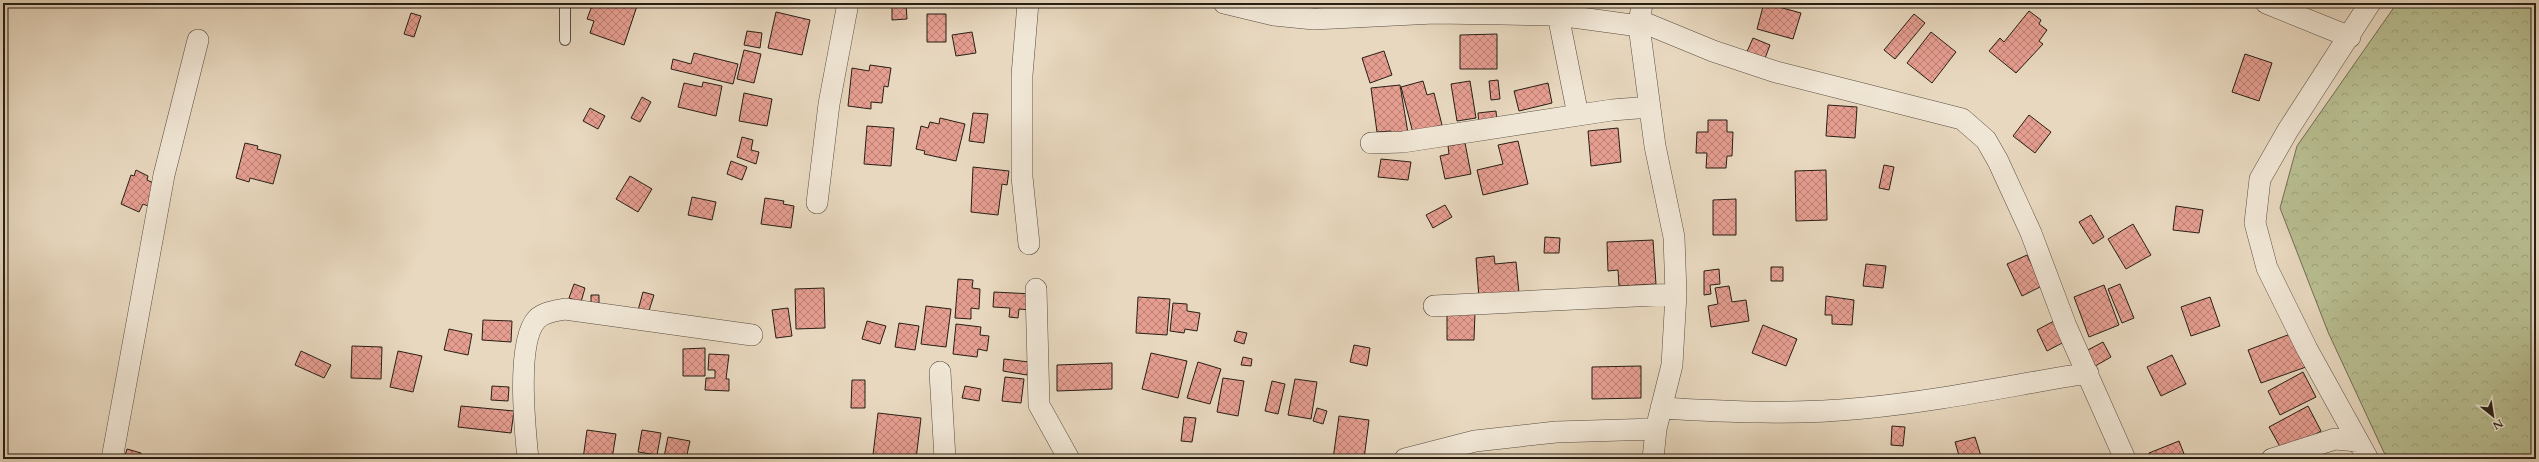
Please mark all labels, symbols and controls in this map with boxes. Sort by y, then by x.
north arrow [2473,396,2513,436]
text: N [2489,415,2506,433]

